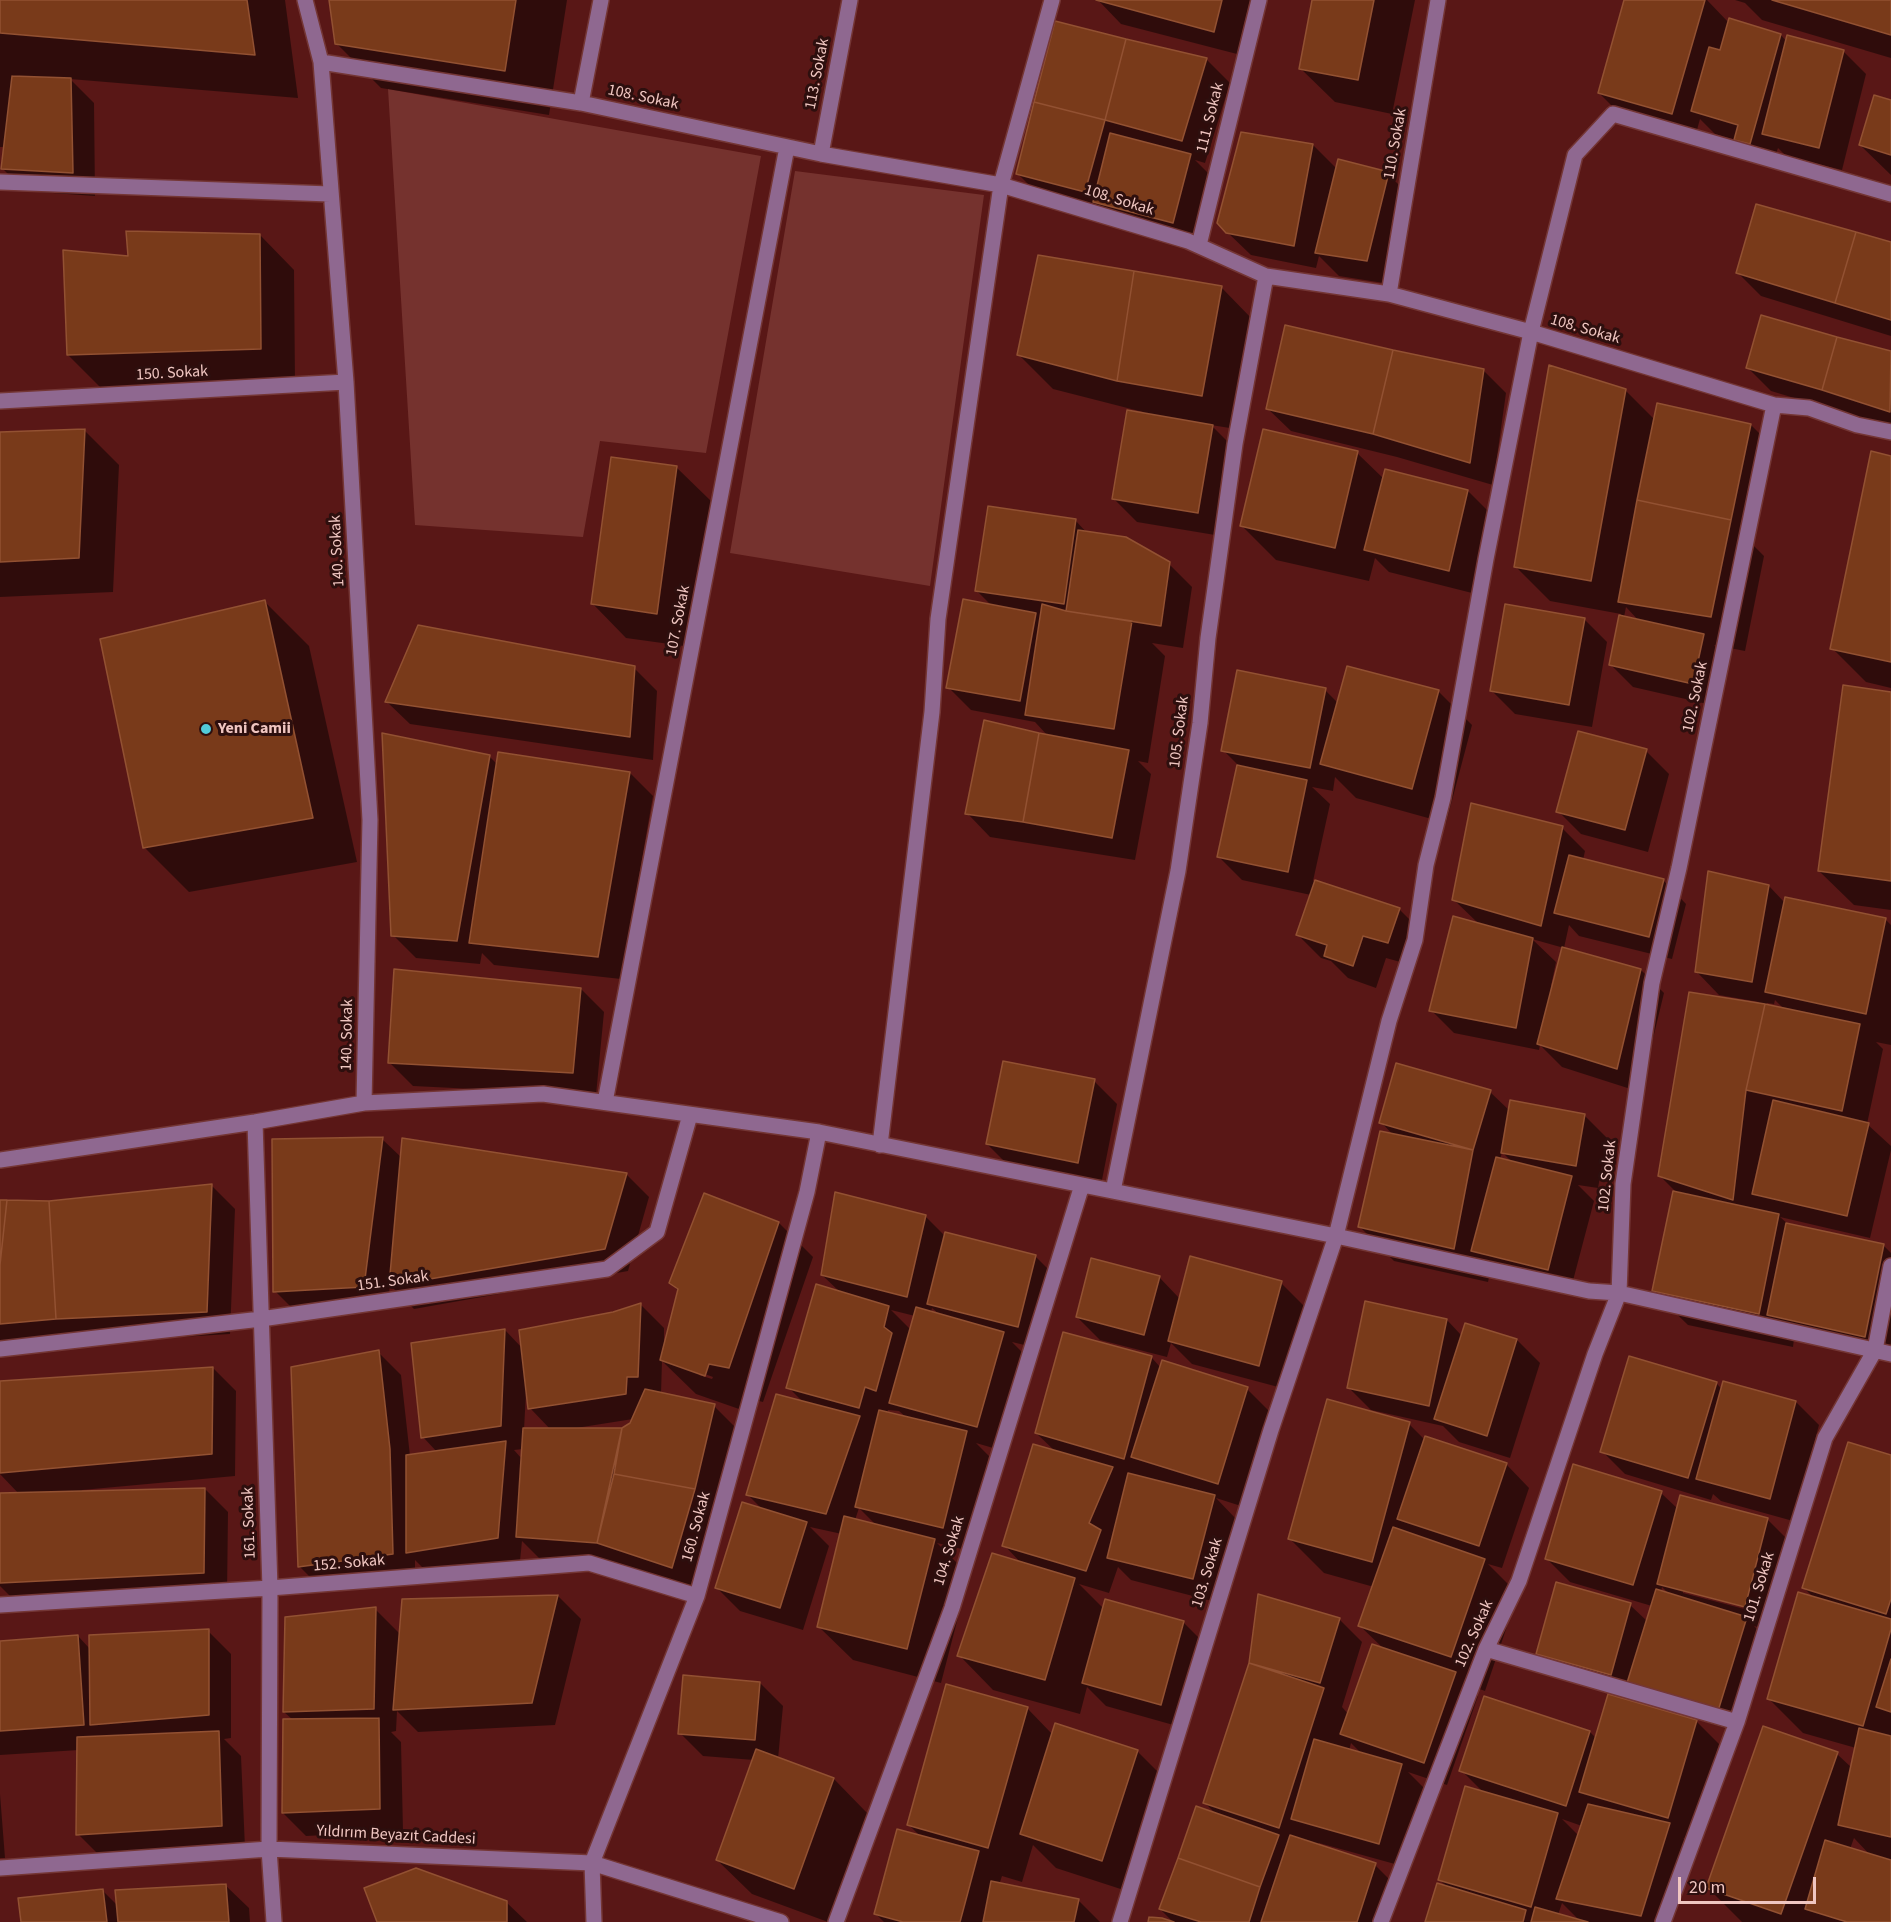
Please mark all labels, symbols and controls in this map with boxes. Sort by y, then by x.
street label: 113. Sokak [802,37,834,111]
street label: 108. Sokak [606,81,680,115]
street label: 111. Sokak [1193,81,1229,155]
street label: 110. Sokak [1380,107,1412,181]
street label: 108. Sokak [1082,181,1156,221]
street label: 108. Sokak [1548,311,1622,349]
street label: 150. Sokak [136,363,208,385]
street label: 140. Sokak [327,515,349,587]
street label: 107. Sokak [663,584,695,658]
street label: 102. Sokak [1679,660,1713,734]
street label: 105. Sokak [1166,695,1194,769]
place label: Yeni Camii [218,719,291,739]
marker: Yeni Camii [199,722,213,736]
street label: 140. Sokak [338,999,358,1071]
street label: 102. Sokak [1595,1139,1621,1213]
street label: 151. Sokak [356,1267,430,1297]
street label: 161. Sokak [239,1487,261,1559]
street label: 160. Sokak [678,1490,716,1564]
street label: 104. Sokak [930,1514,970,1588]
street label: 103. Sokak [1188,1536,1228,1610]
street label: 101. Sokak [1740,1550,1780,1624]
street label: 152. Sokak [312,1551,386,1577]
street label: 102. Sokak [1452,1597,1498,1671]
street label: Yıldırım Beyazıt Caddesi [316,1822,476,1850]
scale bar [1681,1865,1819,1903]
text: 20 m [1689,1875,1725,1900]

